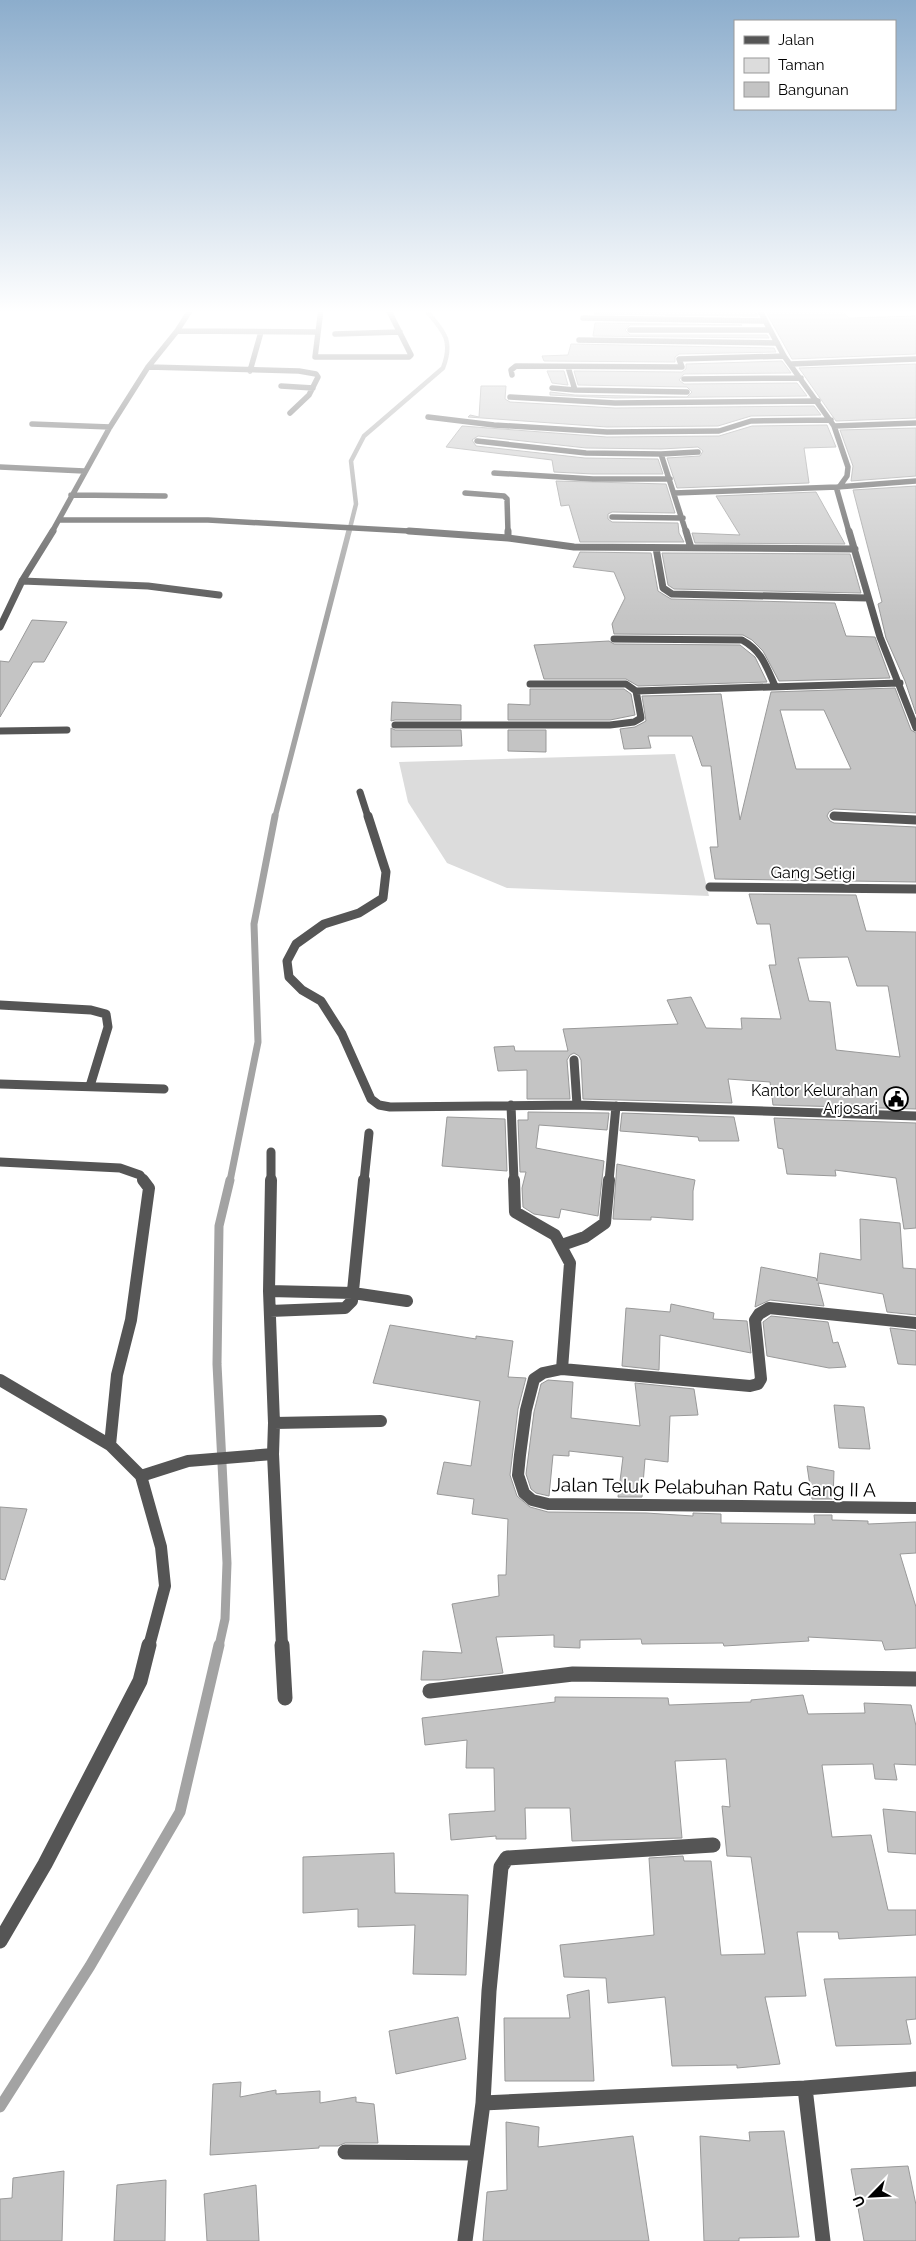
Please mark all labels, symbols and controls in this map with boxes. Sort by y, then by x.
legend [734,20,896,110]
text: Jalan [778,31,814,49]
text: Taman [778,56,824,74]
text: Bangunan [778,81,849,99]
street label: Gang Setigi [770,863,856,883]
place label: Kantor Kelurahan Arjosari [751,1081,878,1118]
public building icon: Kantor Kelurahan Arjosari [883,1086,909,1112]
street label: Jalan Teluk Pelabuhan Ratu Gang II A [552,1473,876,1501]
north arrow [846,2171,896,2221]
text: U [850,2193,869,2209]

